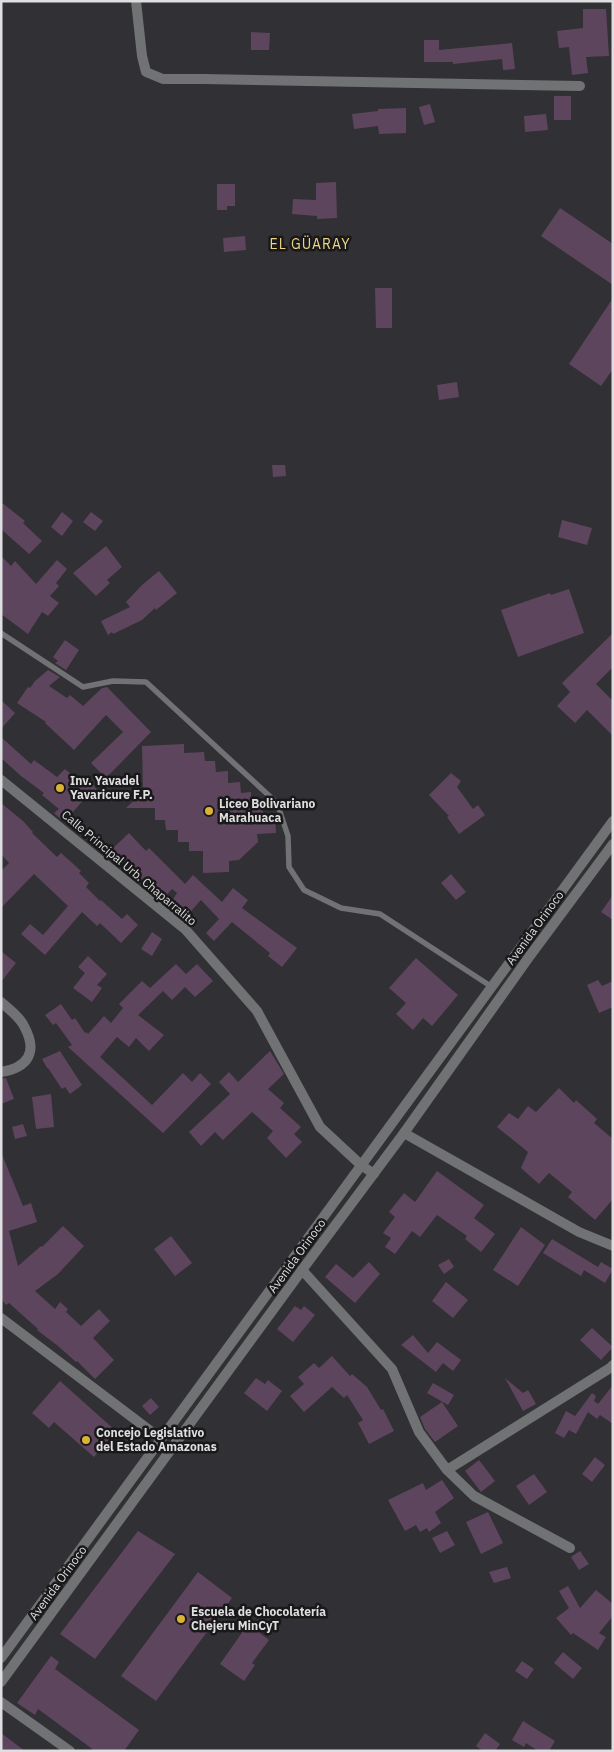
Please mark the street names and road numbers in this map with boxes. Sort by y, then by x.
street label: Calle Principal Urb. Chaparralito [59,807,200,929]
street label: Avenida Orinoco [503,887,567,968]
street label: Avenida Orinoco [265,1215,329,1296]
street label: Avenida Orinoco [26,1542,90,1623]

